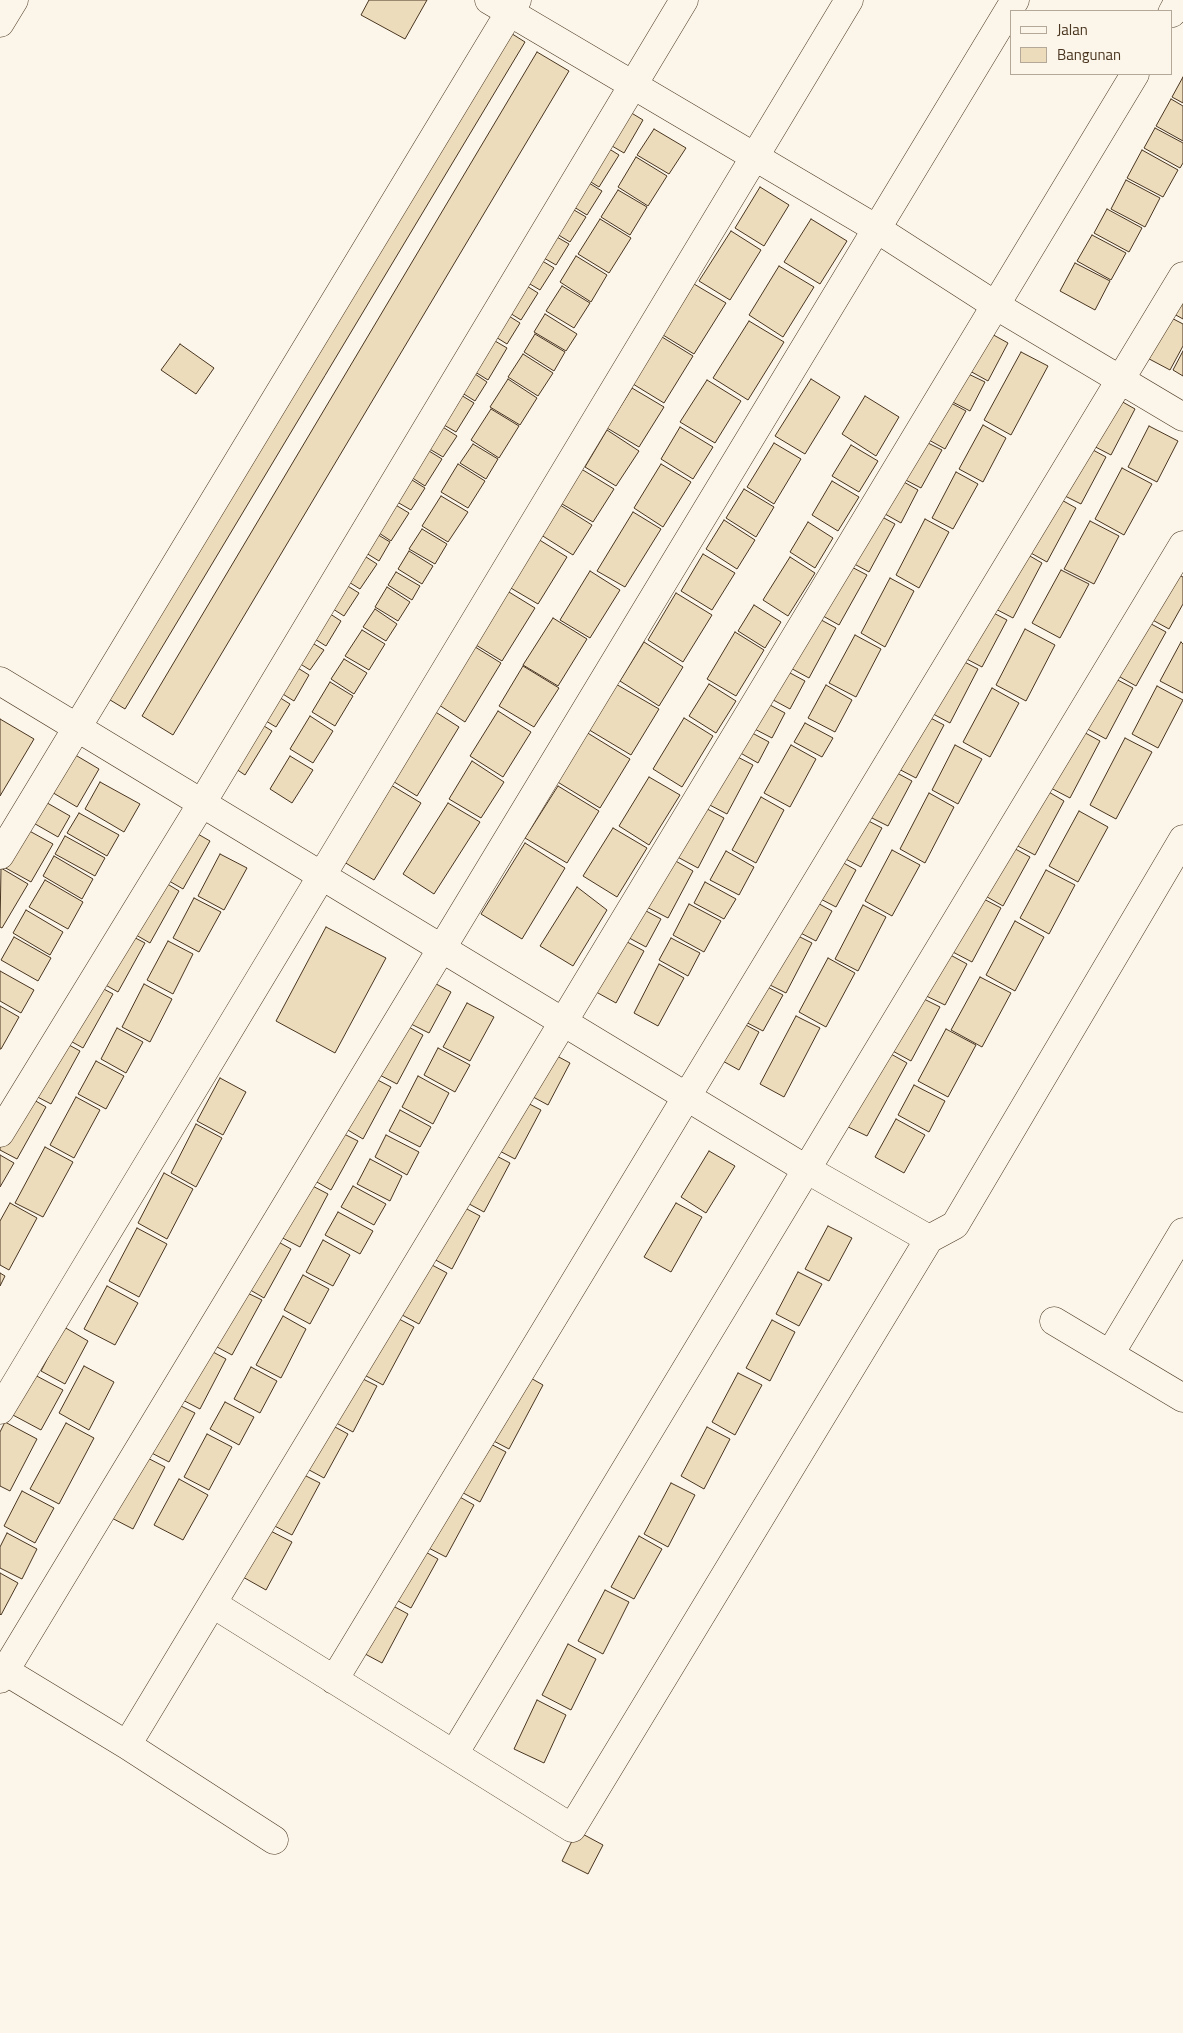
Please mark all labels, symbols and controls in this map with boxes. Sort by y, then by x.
legend [1010,10,1173,75]
text: Jalan [1057,18,1088,41]
text: Bangunan [1057,43,1121,66]

